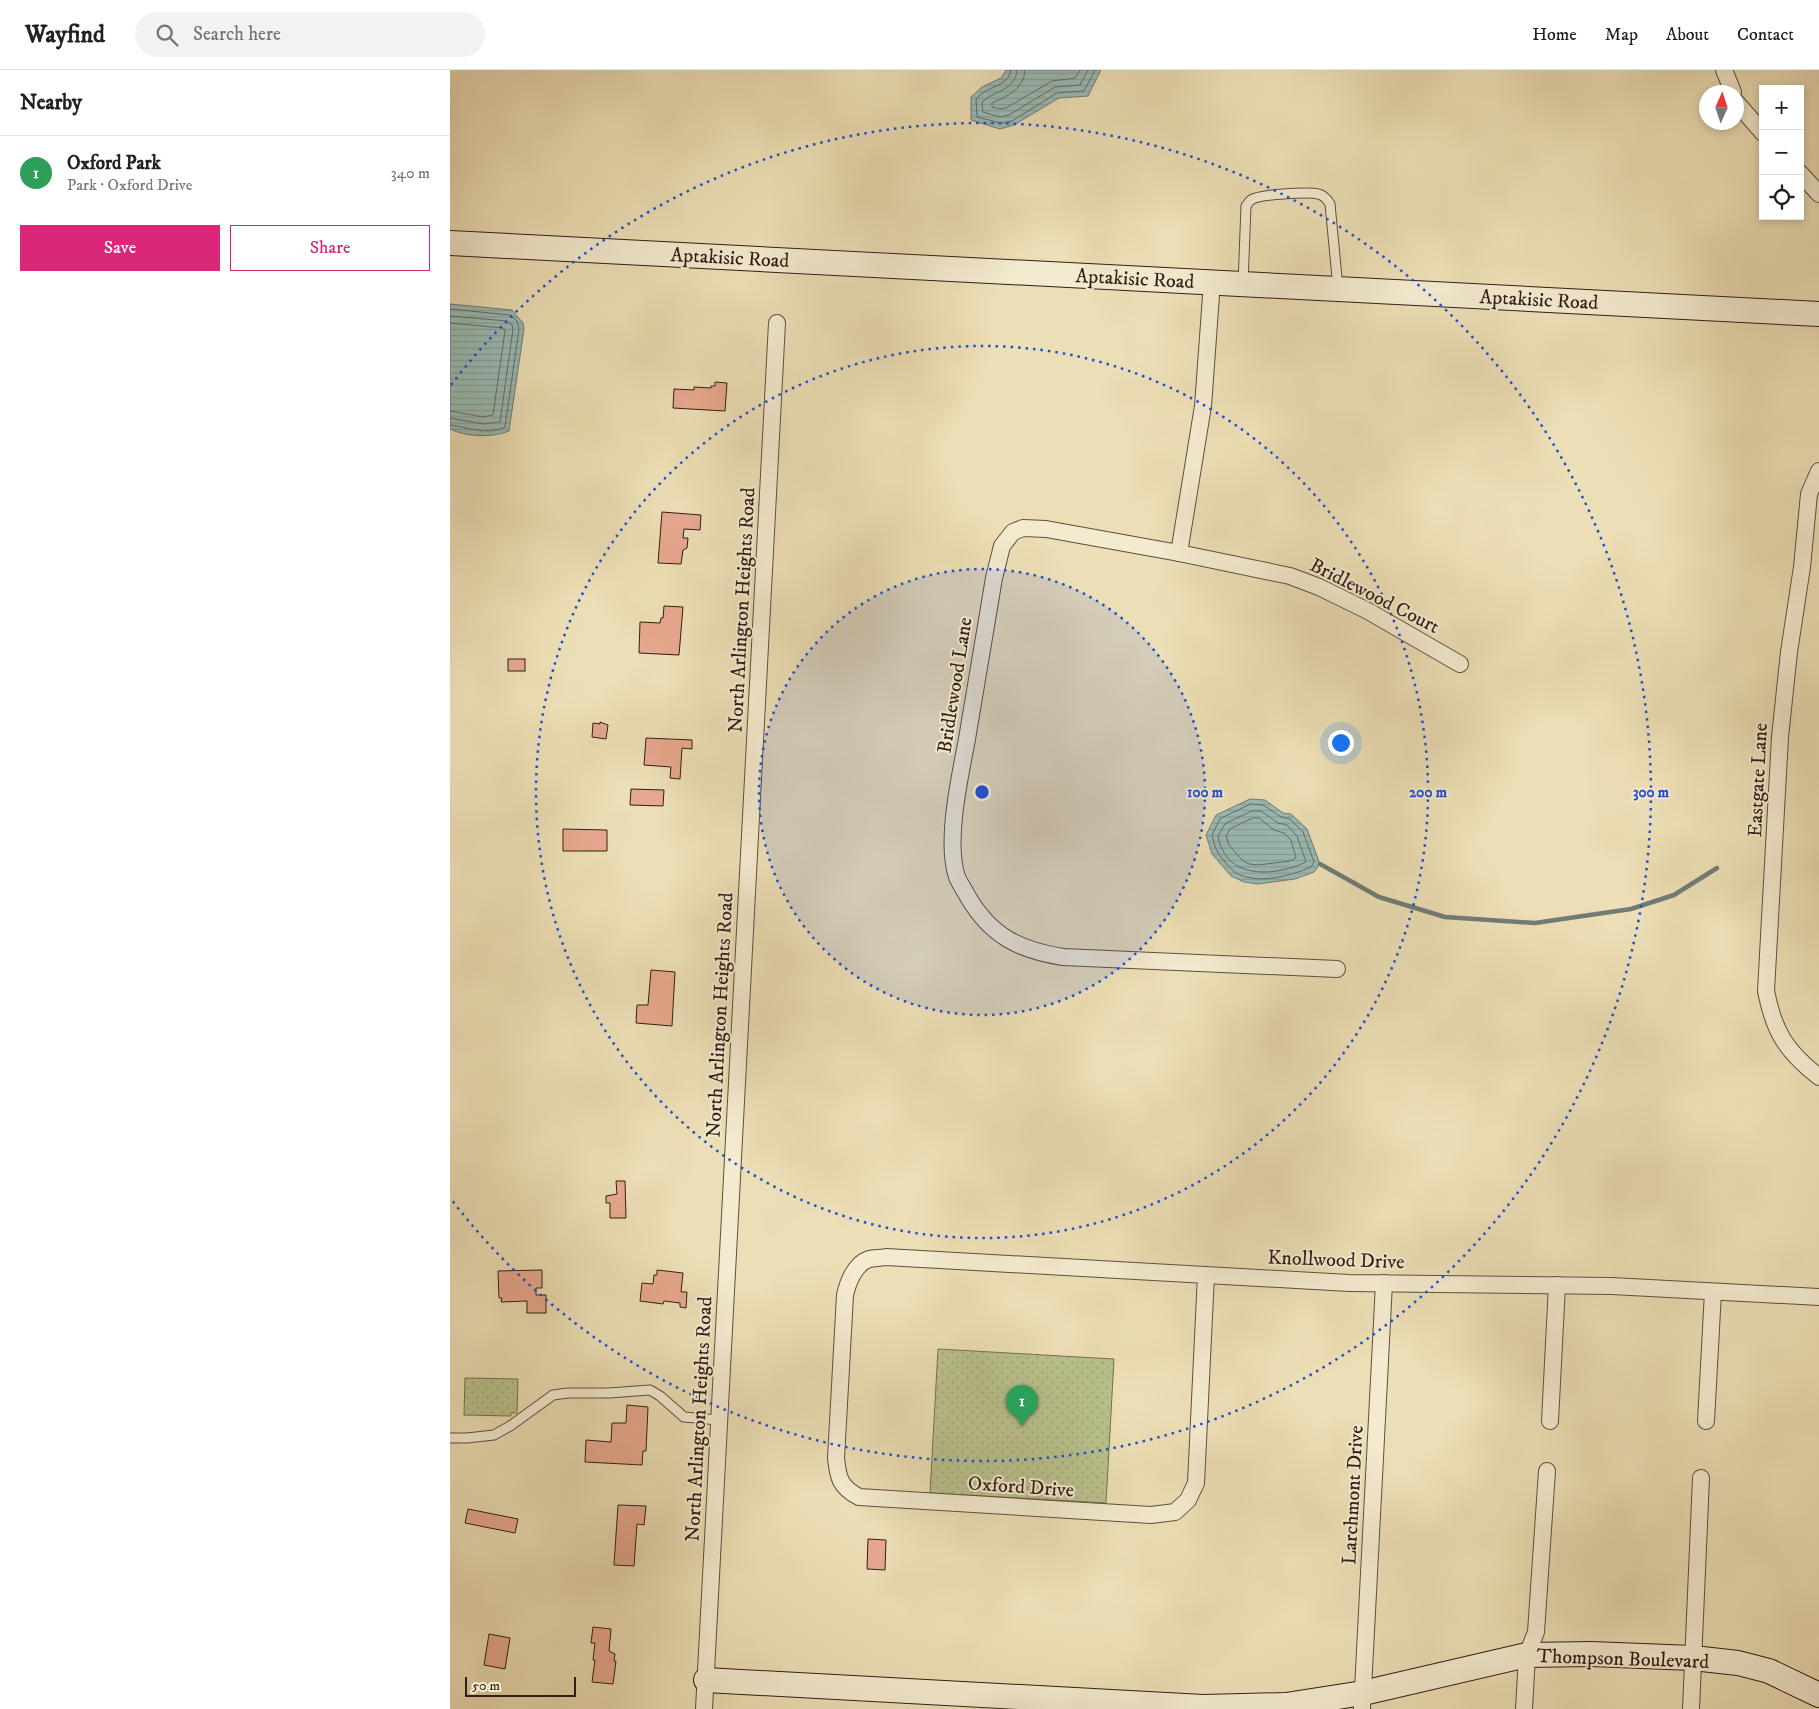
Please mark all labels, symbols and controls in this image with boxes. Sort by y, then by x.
search box [135,12,485,57]
text: Wayfind [25,20,105,50]
icon: search [153,21,181,49]
text: Search here [193,23,281,46]
text: Home [1532,24,1577,46]
text: Map [1605,24,1638,46]
text: About [1666,24,1709,46]
text: Contact [1737,24,1794,46]
north arrow [1699,85,1744,130]
map controls [1759,85,1804,220]
button: + [1759,85,1804,130]
text: Nearby [20,90,82,116]
button: − [1759,130,1804,175]
text: Oxford Park [67,152,161,175]
text: 1 [33,163,39,183]
text: 340 m [391,163,430,183]
text: Park · Oxford Drive [67,175,192,195]
button: locate [1759,175,1804,220]
button: Save [20,225,220,271]
button: Share [230,225,430,271]
street label: Aptakisic Road [670,243,790,274]
street label: Aptakisic Road [1075,264,1195,295]
street label: Aptakisic Road [1479,285,1599,316]
street label: North Arlington Heights Road [724,487,761,733]
street label: Bridlewood Court [1305,553,1443,640]
street label: Bridlewood Lane [932,615,979,755]
street label: Eastgate Lane [1743,722,1774,838]
your location [1328,730,1354,756]
centre of rings [973,783,991,801]
text: 100 m [1187,783,1224,802]
text: 200 m [1409,783,1448,802]
text: 300 m [1633,783,1670,802]
street label: North Arlington Heights Road [702,892,739,1138]
street label: Knollwood Drive [1267,1246,1405,1275]
street label: North Arlington Heights Road [681,1296,718,1542]
pin: 1 [1006,1385,1038,1426]
street label: Larchmont Drive [1337,1425,1370,1565]
street label: Oxford Drive [967,1471,1075,1504]
street label: Thompson Boulevard [1536,1644,1710,1675]
scale bar [465,1674,576,1697]
text: 50 m [472,1677,500,1695]

